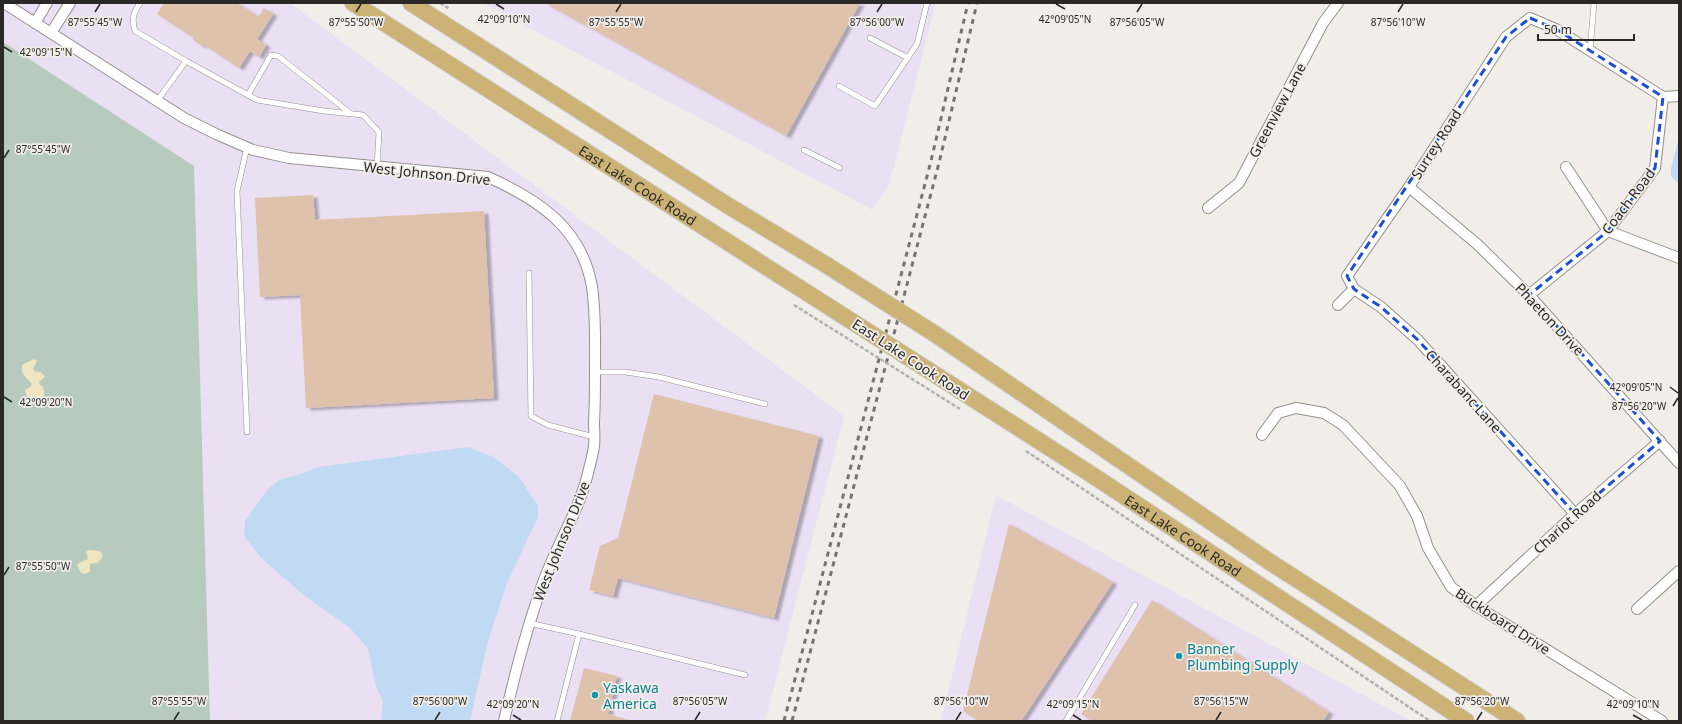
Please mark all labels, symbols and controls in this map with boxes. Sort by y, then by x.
text: 42°09'10"N [478,12,530,26]
text: 42°09'05"N [1039,12,1091,26]
text: 87°55'45"W [68,15,123,29]
text: 87°55'50"W [329,15,384,29]
text: 87°55'55"W [589,15,644,29]
text: 87°56'00"W [850,15,905,29]
text: 87°56'05"W [1110,15,1165,29]
text: 87°56'10"W [1371,15,1426,29]
scale bar [1538,16,1634,42]
text: 50 m [1544,21,1572,38]
text: 42°09'15"N [20,45,72,59]
street label: Greenview Lane [1244,59,1310,161]
street label: Surrey Road [1406,105,1466,183]
street label: East Lake Cook Road [576,140,700,229]
text: 87°55'45"W [16,142,71,156]
street label: West Johnson Drive [362,157,492,189]
street label: Coach Road [1597,164,1659,238]
street label: Phaeton Drive [1511,278,1589,360]
street label: East Lake Cook Road [849,314,973,404]
street label: Charabanc Lane [1421,345,1507,437]
text: 42°09'05"N [1610,380,1662,394]
text: 42°09'20"N [20,395,72,409]
text: 87°56'20"W [1612,399,1667,413]
street label: West Johnson Drive [528,478,594,604]
street label: Chariot Road [1529,486,1605,558]
street label: East Lake Cook Road [1121,490,1245,580]
text: 87°55'50"W [16,559,71,573]
street label: Buckboard Drive [1452,583,1554,659]
place label: Banner Plumbing Supply [1187,639,1299,674]
marker: Banner Plumbing Supply [1174,651,1184,661]
place label: Yaskawa America [603,678,659,713]
marker: Yaskawa America [590,690,600,700]
text: 87°55'55"W [152,694,207,708]
text: 87°56'00"W [413,694,468,708]
text: 87°56'05"W [673,694,728,708]
text: 87°56'10"W [934,694,989,708]
text: 87°56'15"W [1194,694,1249,708]
text: 87°56'20"W [1455,694,1510,708]
text: 42°09'20"N [487,697,539,711]
text: 42°09'15"N [1047,697,1099,711]
text: 42°09'10"N [1607,697,1659,711]

